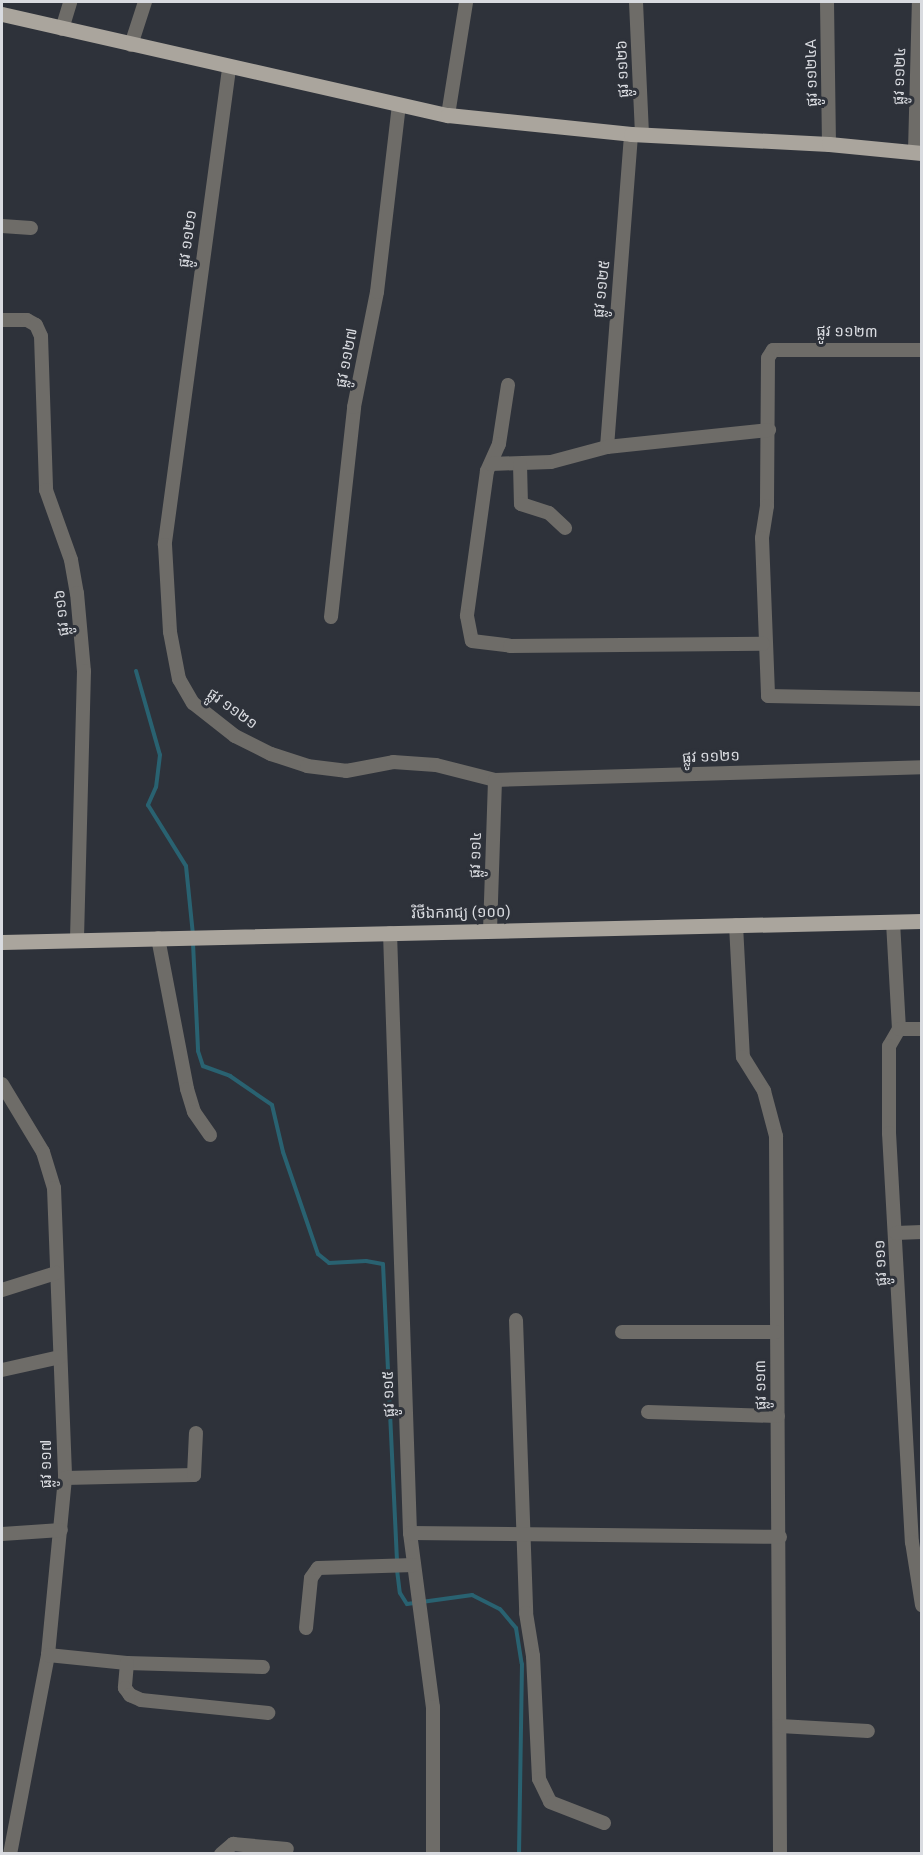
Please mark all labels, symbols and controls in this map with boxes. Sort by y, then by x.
street label: ផ្លូវ ១១២៤A [802,39,822,107]
street label: ផ្លូវ ១១២៦ [613,40,633,98]
street label: ផ្លូវ ១១២៤ [890,47,910,105]
street label: ផ្លូវ ១១២១ [175,209,201,269]
street label: ផ្លូវ ១១២៥ [590,259,614,319]
street label: ផ្លូវ ១១២៣ [816,322,878,342]
street label: ផ្លូវ ១១២៧ [332,327,362,389]
street label: ផ្លូវ ១១៦ [51,589,73,637]
street label: ផ្លូវ ១១២១ [203,685,261,733]
street label: ផ្លូវ ១១២១ [682,747,740,767]
street label: ផ្លូវ ១១៤ [466,831,486,879]
street label: វិថីឯករាជ្យ (១០០) [411,903,511,923]
street label: ផ្លូវ ១១១ [871,1239,891,1287]
street label: ផ្លូវ ១១៣ [752,1360,770,1410]
street label: ផ្លូវ ១១៥ [379,1370,399,1418]
street label: ផ្លូវ ១១៧ [38,1440,56,1488]

